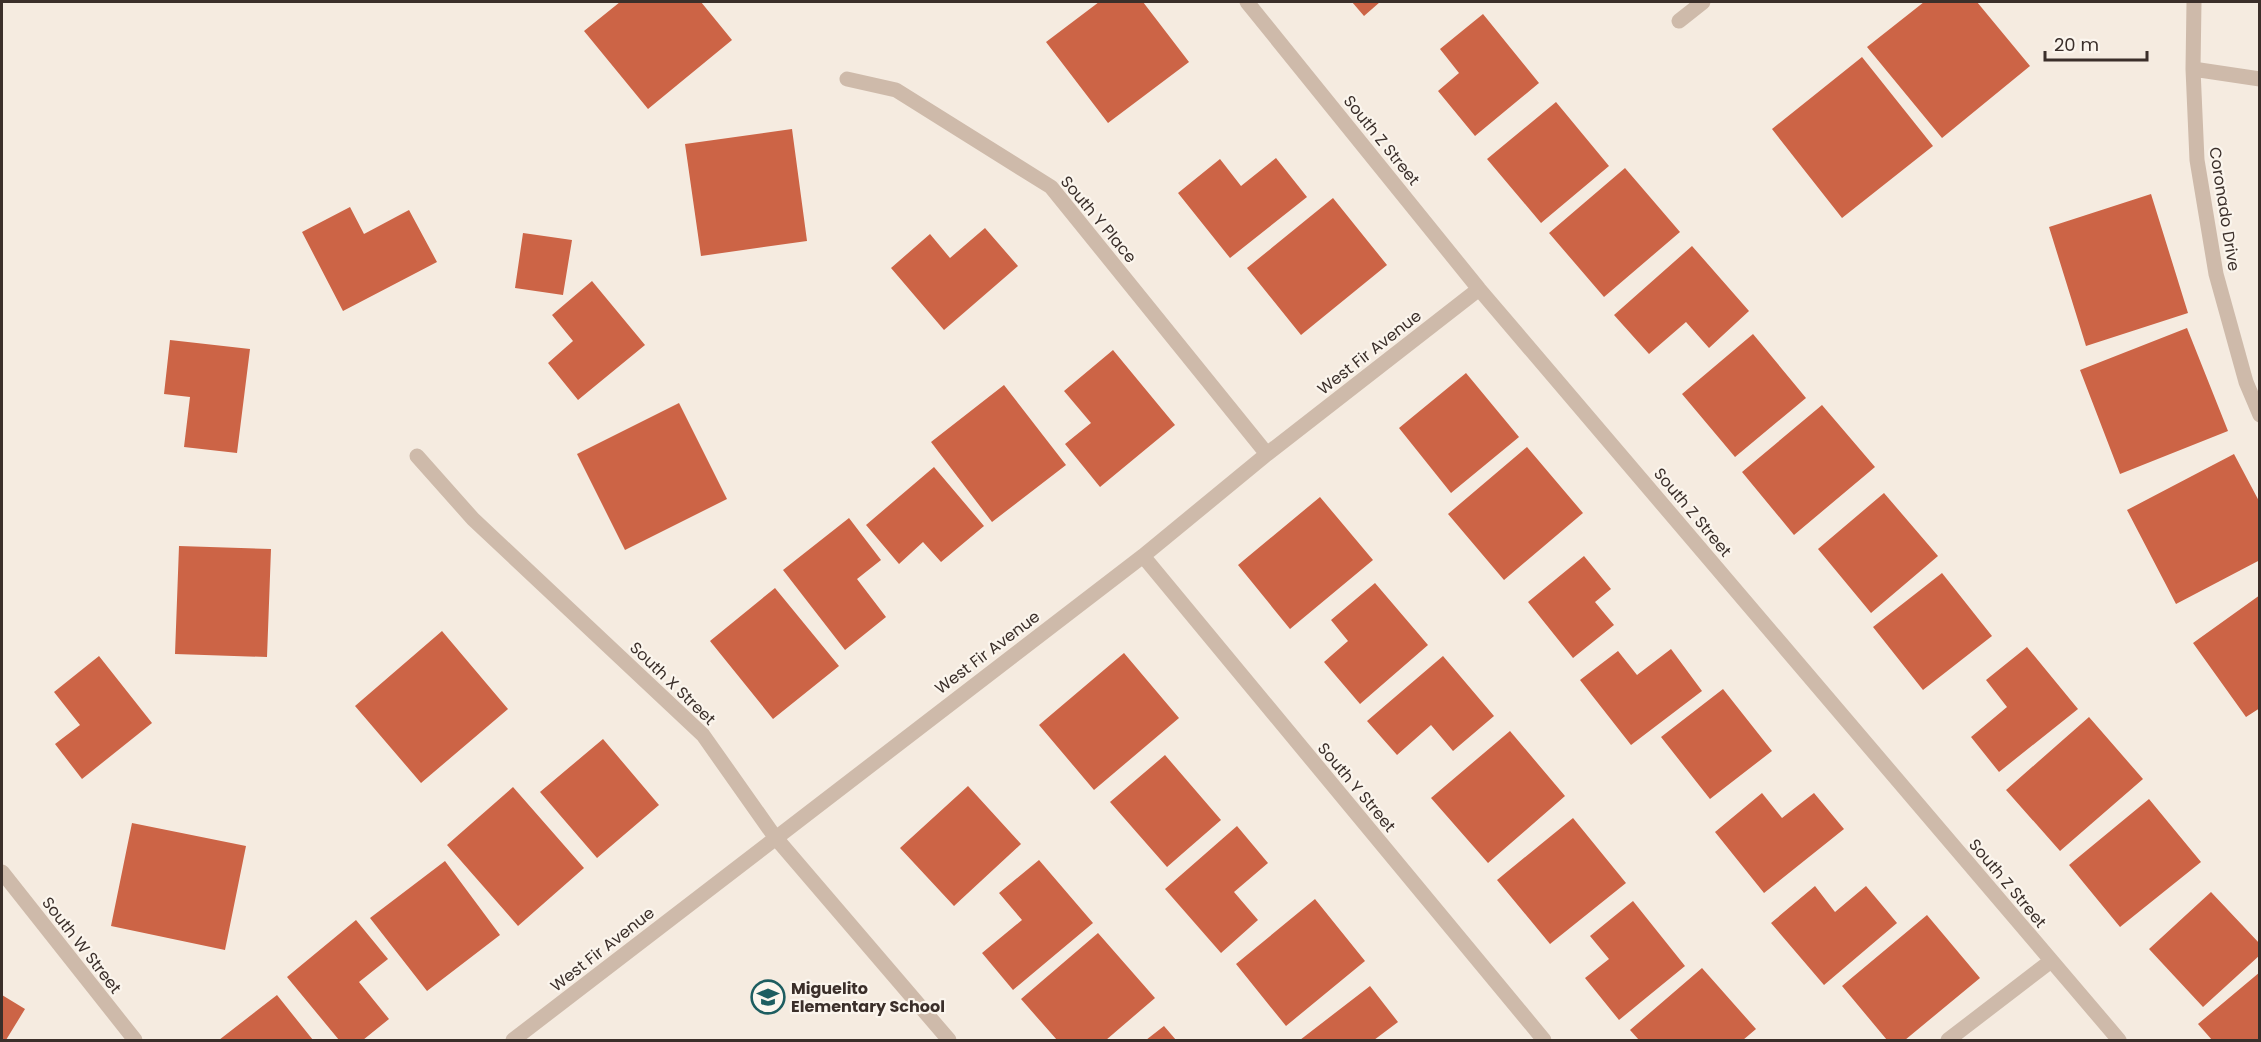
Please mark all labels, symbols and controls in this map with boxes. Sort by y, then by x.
scale bar [2045,24,2147,62]
text: 20 m [2054,32,2099,57]
street label: South Z Street [1338,90,1425,190]
street label: Coronado Drive [2203,145,2246,273]
street label: South Y Place [1055,171,1142,268]
street label: West Fir Avenue [1312,304,1426,400]
street label: South Z Street [1648,463,1737,562]
street label: West Fir Avenue [930,605,1045,700]
street label: South X Street [625,636,721,730]
street label: South Y Street [1312,738,1401,837]
street label: South Z Street [1963,834,2052,933]
street label: South W Street [37,892,127,999]
street label: West Fir Avenue [545,901,659,997]
place label: Miguelito Elementary School [791,977,945,1018]
school or university icon: Miguelito Elementary School [750,979,786,1015]

